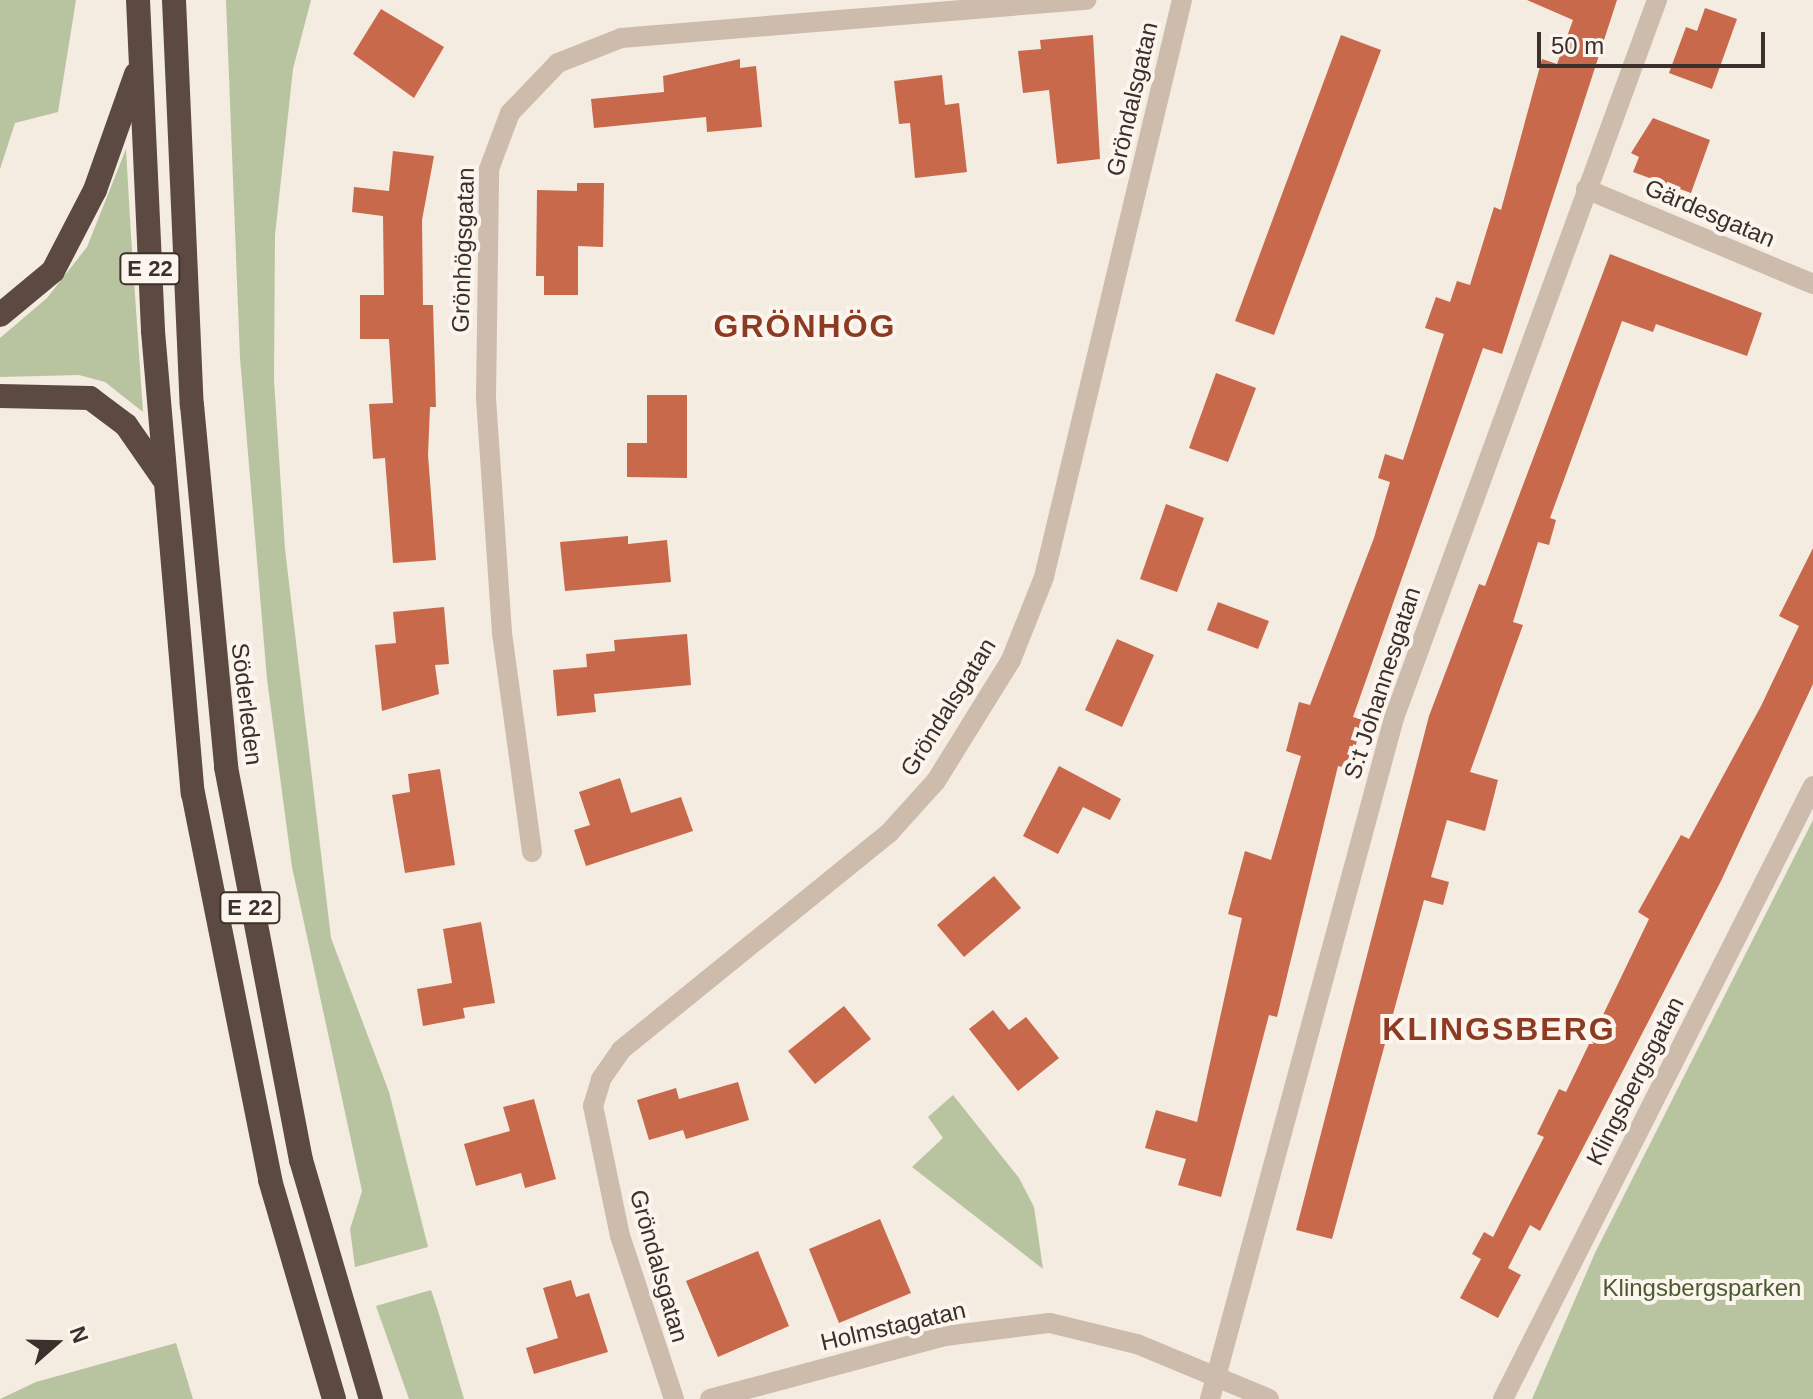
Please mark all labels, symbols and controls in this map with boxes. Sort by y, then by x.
scale bar [1541,16,1769,66]
street label: Gröndalsgatan [1100,19,1164,179]
text: 50 m [1551,32,1604,59]
street label: Grönhögsgatan [446,167,480,333]
street label: Gärdesgatan [1641,173,1779,253]
road number: E 22 [118,251,182,287]
district label: GRÖNHÖG [714,307,896,345]
street label: S:t Johannesgatan [1337,583,1427,783]
street label: Gröndalsgatan [894,633,1002,781]
street label: Söderleden [225,641,269,767]
road number: E 22 [218,890,282,926]
street label: Klingsbergsgatan [1580,992,1690,1170]
district label: KLINGSBERG [1382,1010,1616,1048]
street label: Gröndalsgatan [623,1186,695,1346]
park label: Klingsbergsparken [1603,1274,1801,1302]
street label: Holmstagatan [818,1295,968,1357]
north arrow [16,1303,96,1383]
text: N [65,1323,93,1346]

